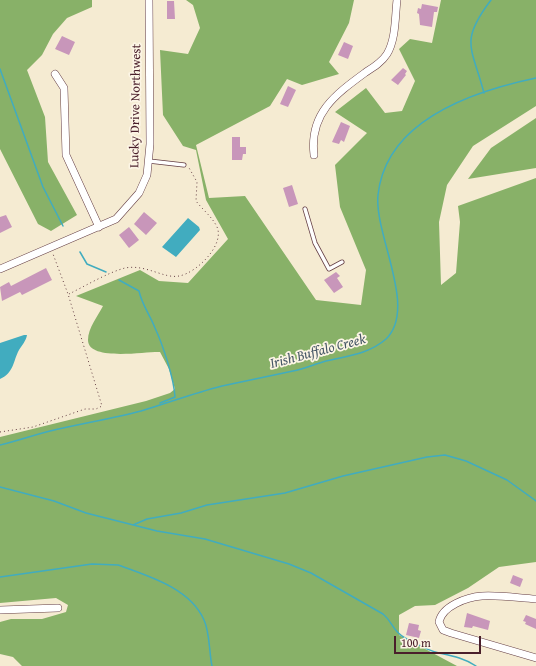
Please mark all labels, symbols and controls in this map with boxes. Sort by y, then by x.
street label: Lucky Drive Northwest [127,44,145,168]
water label: Irish Buffalo Creek [268,331,368,373]
scale bar [396,628,483,654]
text: 100 m [401,634,431,651]

